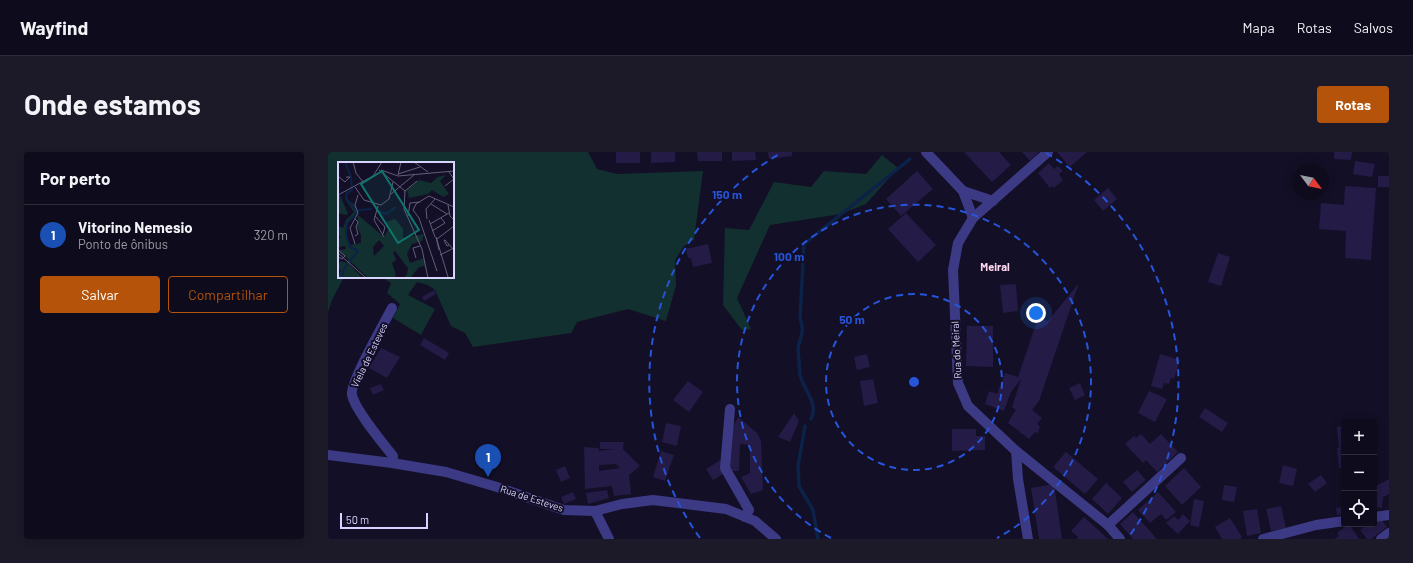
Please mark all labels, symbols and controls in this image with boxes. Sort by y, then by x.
text: Wayfind [20,16,88,39]
text: Mapa [1243,19,1275,36]
text: Rotas [1297,19,1332,36]
text: Salvos [1354,19,1393,36]
button: Rotas [1317,86,1389,123]
text: Onde estamos [24,87,201,121]
inset map [338,162,454,278]
north arrow [1293,164,1329,200]
text: Por perto [40,168,110,188]
text: 150 m [712,187,742,201]
text: Vitorino Nemesio [78,218,193,236]
text: 1 [51,227,55,243]
text: 320 m [254,227,288,243]
text: Ponto de ônibus [78,236,168,252]
text: 100 m [774,249,804,263]
district label: Meiral [980,260,1010,273]
button: Salvar [40,276,160,313]
button: Compartilhar [168,276,288,313]
your location [1026,303,1046,323]
text: 50 m [839,312,865,326]
street label: Viela de Esteves [348,321,390,389]
street label: Rua do Meiral [949,321,963,379]
centre of rings [907,375,921,389]
map controls [1341,419,1377,527]
button: + [1341,419,1377,455]
pin: 1 [475,444,501,477]
button: − [1341,455,1377,491]
street label: Rua de Esteves [499,482,565,514]
button: locate [1341,491,1377,527]
scale bar [340,511,428,530]
text: 50 m [346,513,369,526]

